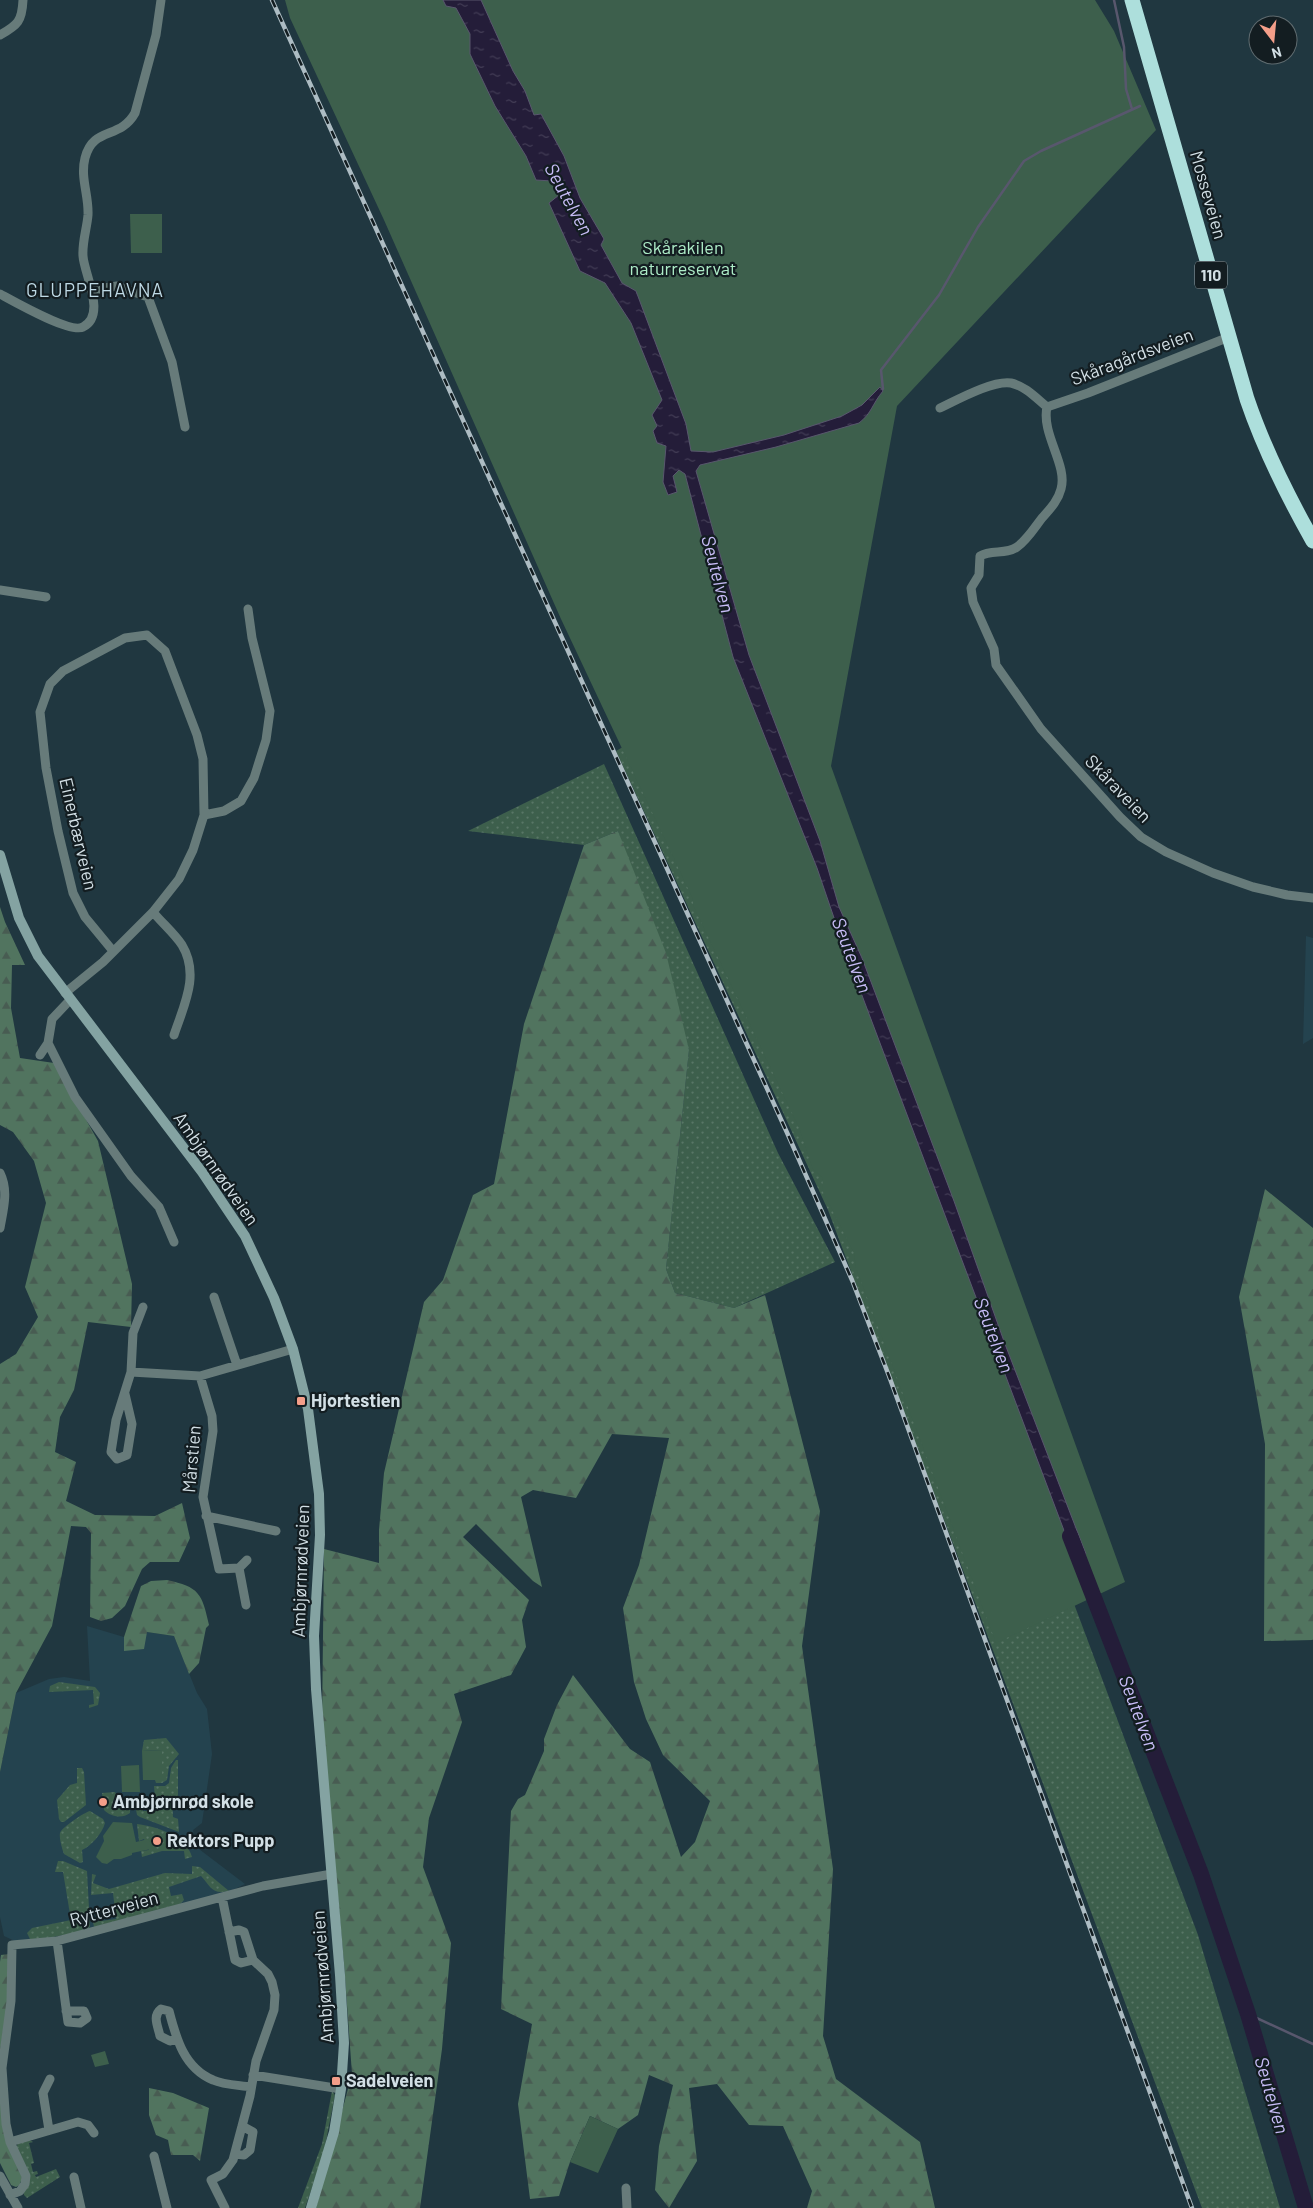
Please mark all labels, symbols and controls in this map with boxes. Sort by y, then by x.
north arrow [1248,15,1298,65]
text: N [1270,44,1284,62]
street label: Mosseveien [1186,148,1232,241]
water label: Seutelven [540,159,599,239]
park label: Skårakilen naturreservat [630,236,736,279]
road number: 110 [1195,262,1227,288]
district label: GLUPPEHAVNA [26,278,164,301]
street label: Skåragårdsveien [1067,323,1196,389]
water label: Seutelven [697,533,740,615]
street label: Skåraveien [1081,750,1156,827]
street label: Einerbærveien [55,775,103,892]
water label: Seutelven [828,914,877,996]
street label: Ambjørnrødveien [170,1108,264,1229]
water label: Seutelven [970,1294,1019,1376]
place label: Hjortestien [311,1389,400,1411]
marker: Hjortestien [295,1395,307,1407]
street label: Mårstien [177,1424,205,1494]
street label: Ambjørnrødveien [287,1504,313,1638]
water label: Seutelven [1115,1672,1164,1754]
place label: Ambjørnrød skole [113,1790,254,1812]
marker: Ambjørnrød skole [97,1796,109,1808]
place label: Rektors Pupp [167,1829,274,1851]
marker: Rektors Pupp [151,1835,163,1847]
street label: Rytterveien [67,1886,160,1930]
street label: Ambjørnrødveien [306,1910,338,2044]
water label: Seutelven [1251,2054,1294,2136]
place label: Sadelveien [346,2069,433,2091]
marker: Sadelveien [330,2075,342,2087]

